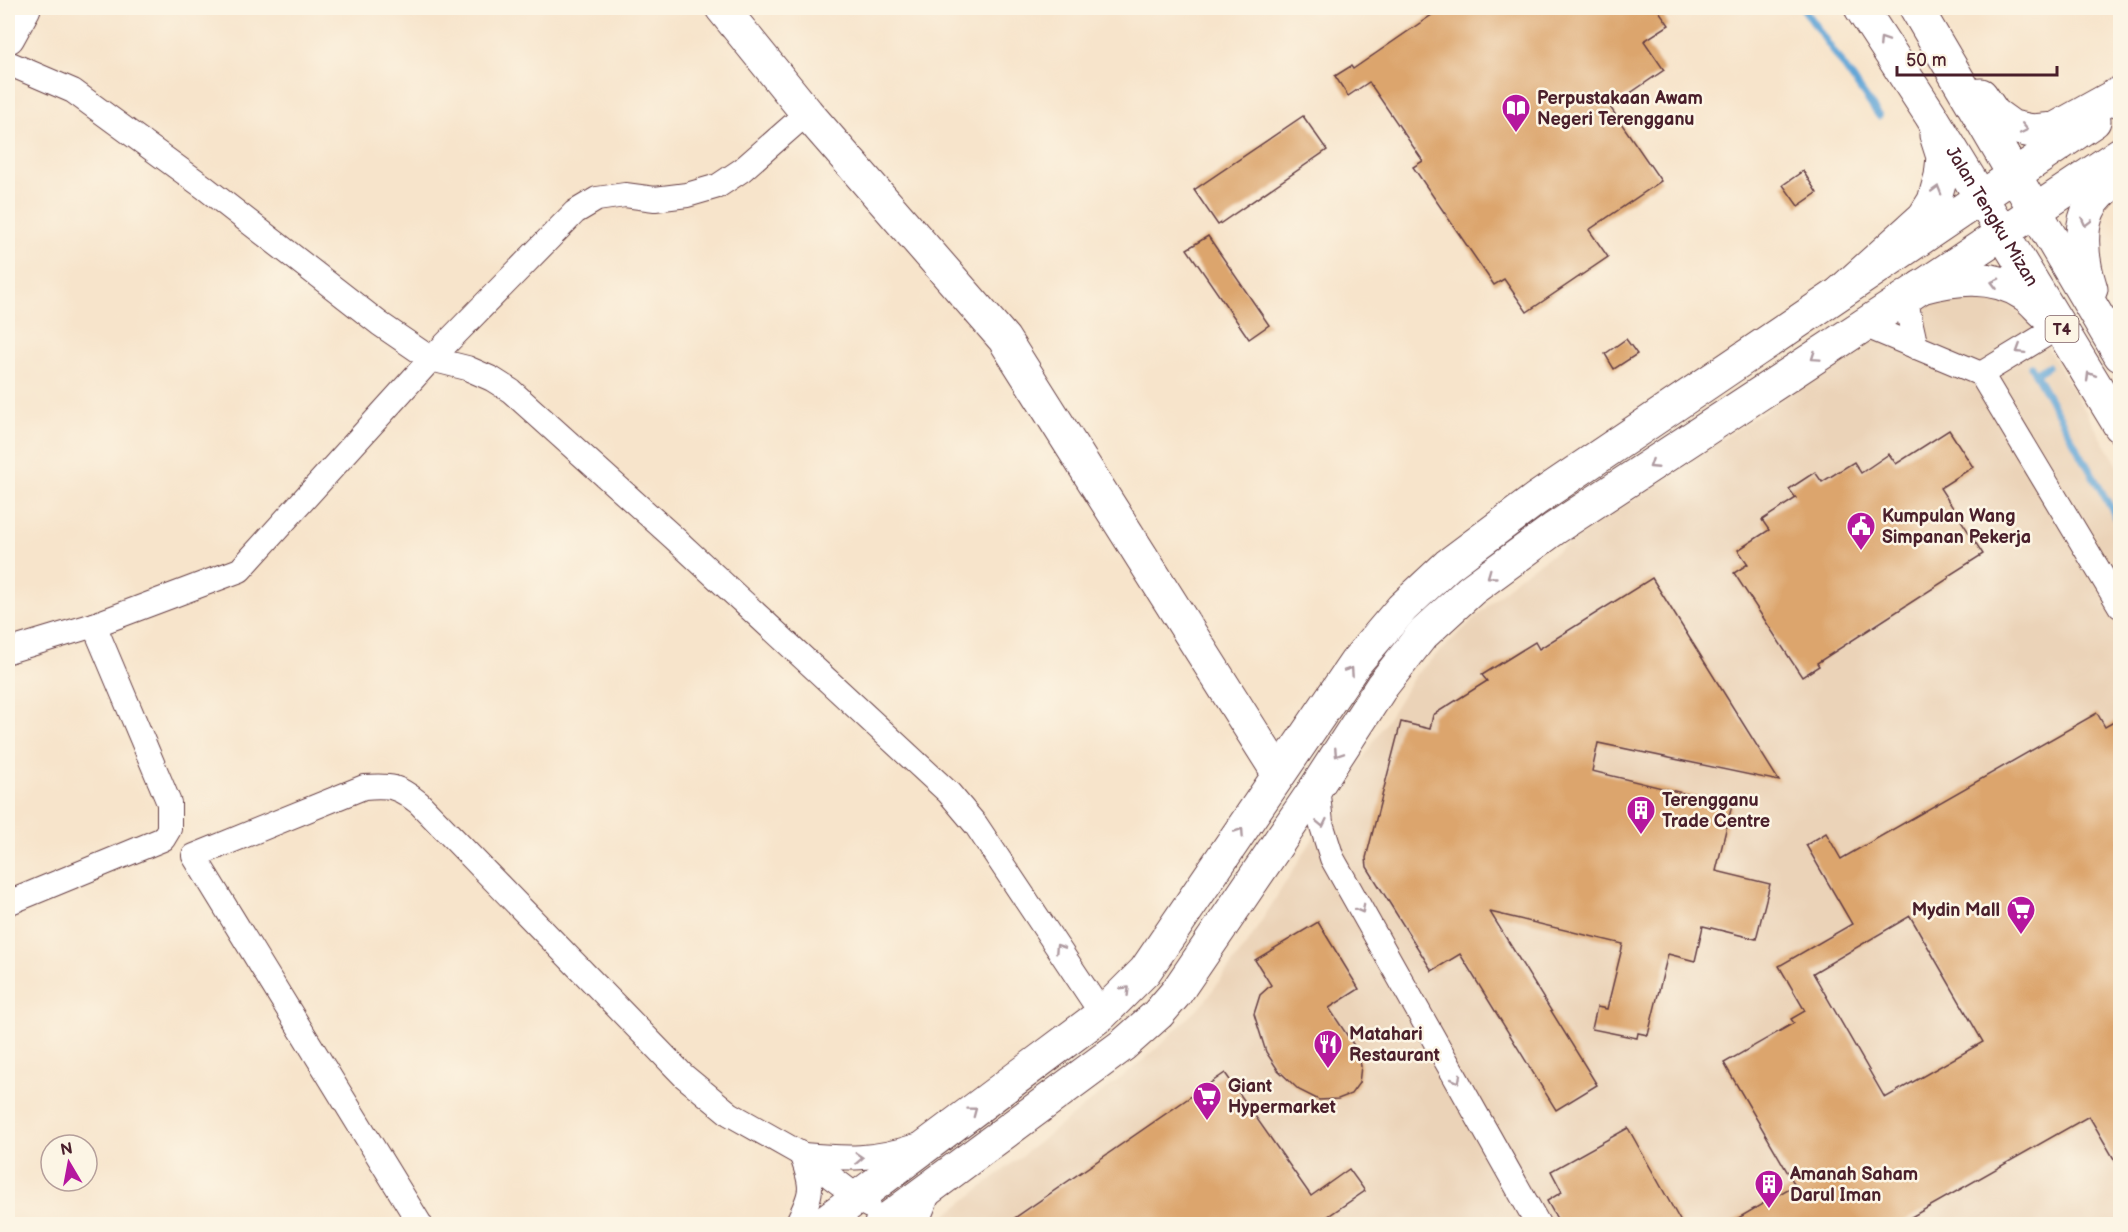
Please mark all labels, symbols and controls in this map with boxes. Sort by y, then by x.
one-way arrow [1878,37,1890,47]
scale bar [1897,39,2058,77]
text: 50 m [1906,50,1947,71]
place label: Perpustakaan Awam Negeri Terengganu [1537,88,1703,130]
library icon: Perpustakaan Awam Negeri Terengganu [1500,92,1532,134]
one-way arrow [2019,122,2029,135]
street label: Jalan Tengku Mizan [1941,142,2042,290]
one-way arrow [1930,185,1942,195]
one-way arrow [2081,216,2093,227]
one-way arrow [1990,278,2001,290]
road number: T4 [2046,316,2078,342]
one-way arrow [2016,343,2026,355]
one-way arrow [1811,350,1821,362]
one-way arrow [2086,372,2098,382]
one-way arrow [1648,458,1659,469]
place label: Kumpulan Wang Simpanan Pekerja [1882,506,2031,548]
public building icon: Kumpulan Wang Simpanan Pekerja [1845,510,1877,552]
one-way arrow [1487,568,1498,579]
one-way arrow [1343,667,1354,678]
one-way arrow [1334,746,1345,757]
place label: Terengganu Trade Centre [1662,790,1770,832]
building icon: Terengganu Trade Centre [1625,794,1657,836]
one-way arrow [1315,817,1328,827]
one-way arrow [1233,828,1244,839]
supermarket icon: Mydin Mall [2005,894,2037,936]
place label: Mydin Mall [1912,900,2000,921]
one-way arrow [1354,903,1365,913]
one-way arrow [1055,943,1066,954]
one-way arrow [1119,987,1130,998]
place label: Matahari Restaurant [1349,1024,1440,1066]
restaurant icon: Matahari Restaurant [1312,1028,1344,1070]
one-way arrow [1449,1073,1461,1083]
place label: Giant Hypermarket [1228,1076,1336,1118]
supermarket icon: Giant Hypermarket [1191,1080,1223,1122]
one-way arrow [967,1107,978,1118]
north arrow [39,1133,99,1193]
text: N [59,1139,74,1160]
one-way arrow [854,1152,863,1165]
place label: Amanah Saham Darul Iman [1789,1164,1918,1206]
building icon: Amanah Saham Darul Iman [1753,1168,1785,1210]

